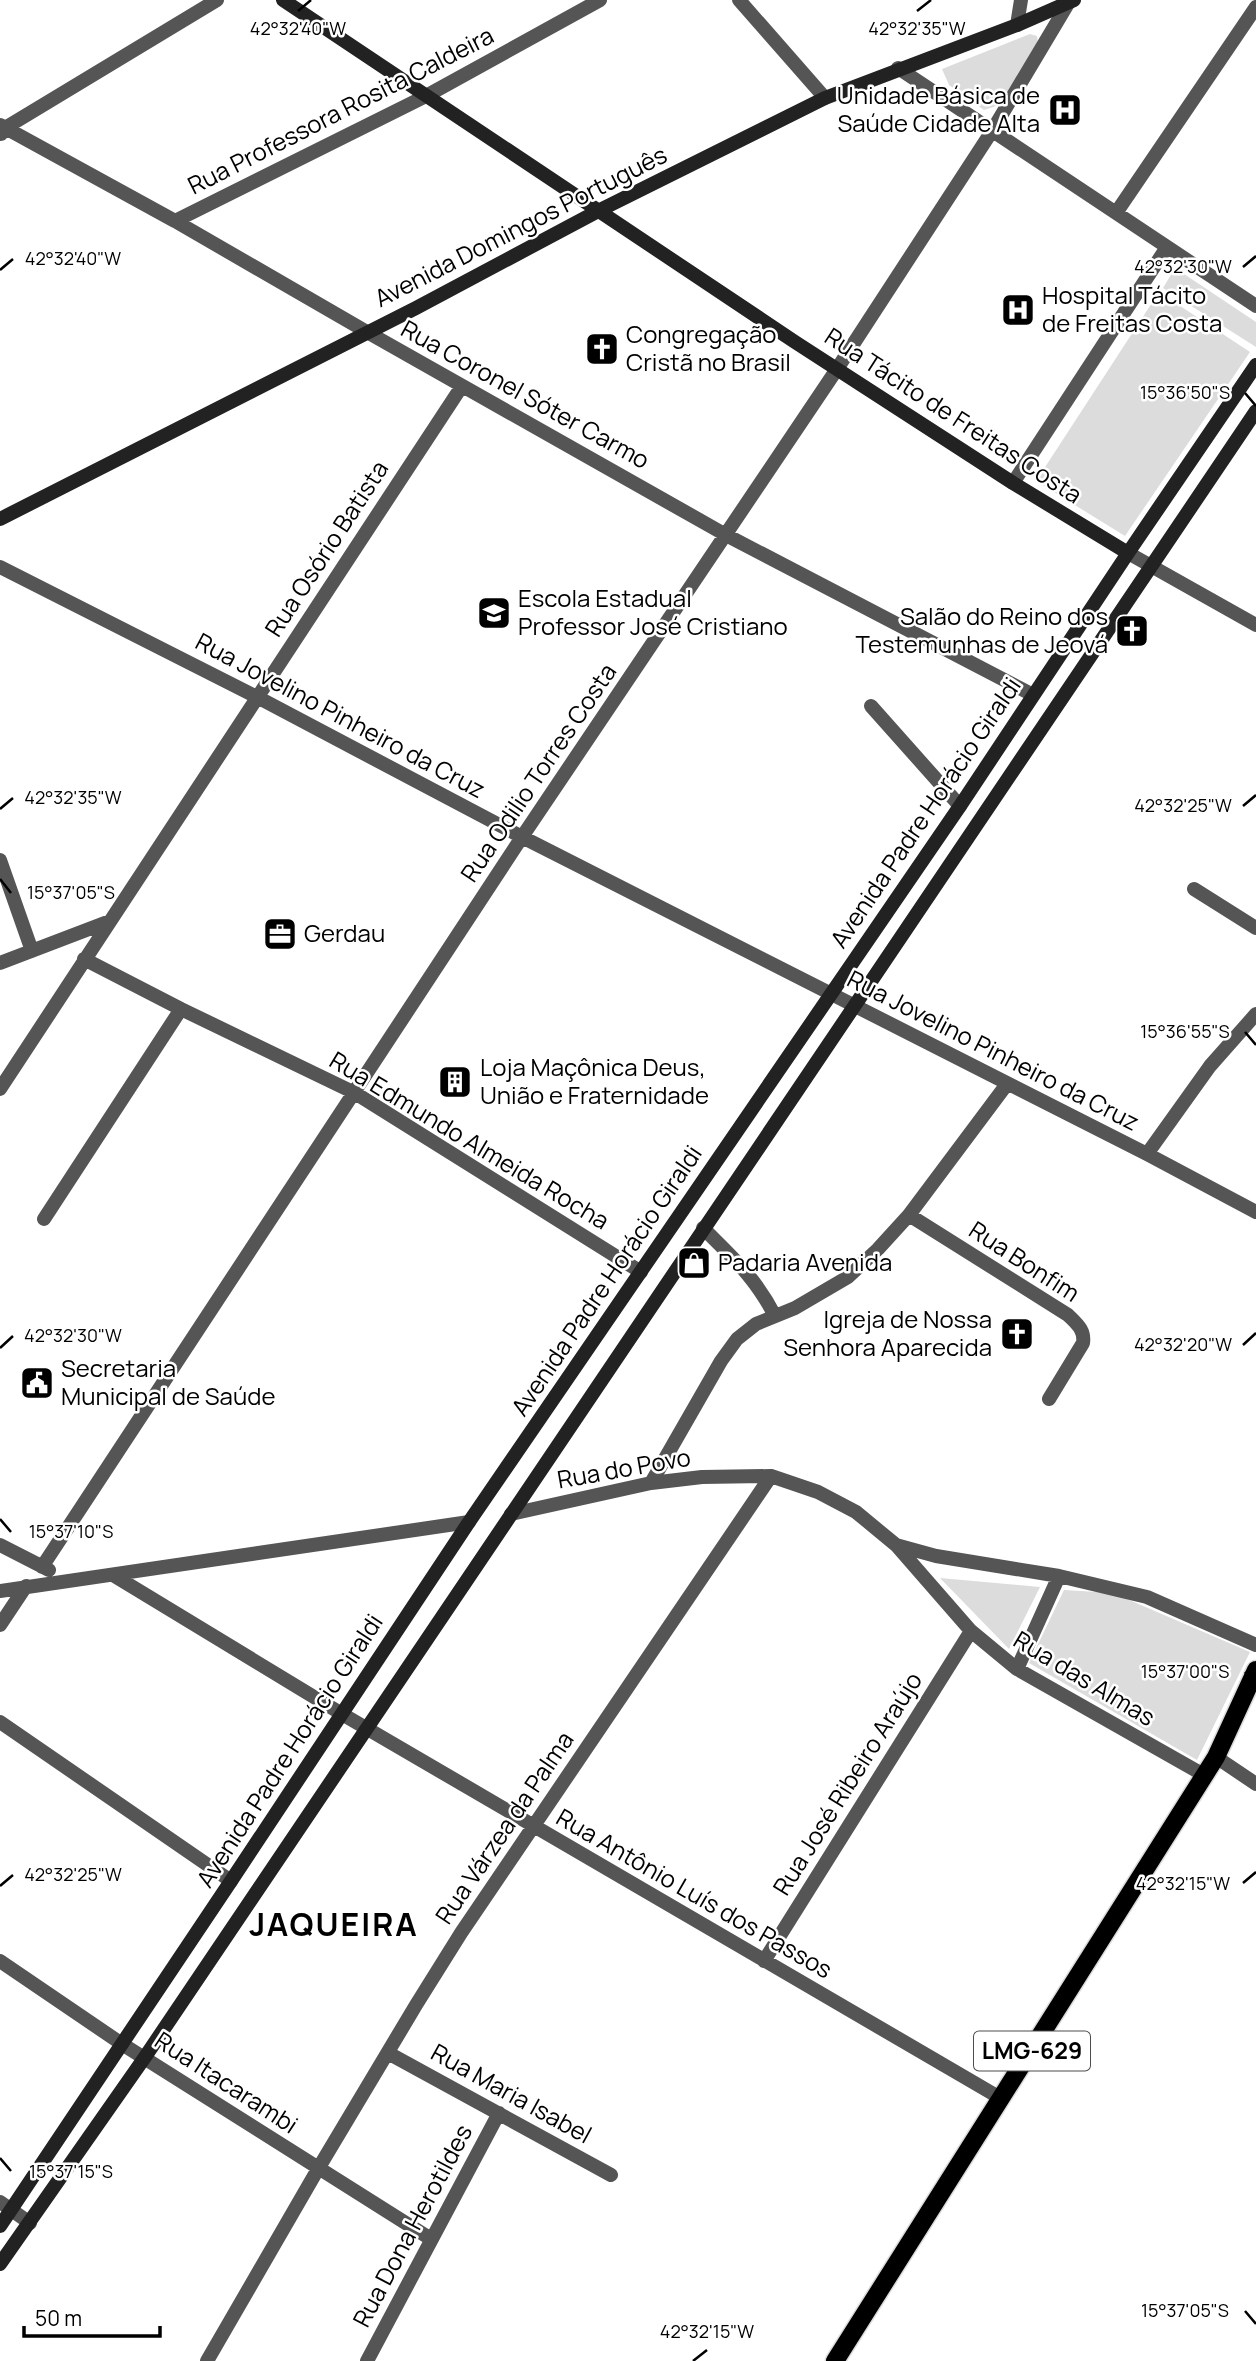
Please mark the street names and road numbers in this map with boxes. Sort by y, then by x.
street label: Rua Professora Rosita Caldeira [182,18,499,201]
street label: Avenida Domingos Português [368,137,672,314]
street label: Rua Coronel Sóter Carmo [396,312,656,476]
street label: Rua Tácito de Freitas Costa [819,319,1089,510]
street label: Rua Osório Batista [256,454,395,643]
street label: Rua Jovelino Pinheiro da Cruz [190,624,491,805]
street label: Rua Odilio Torres Costa [452,656,623,888]
street label: Avenida Padre Horácio Giraldi [822,670,1028,954]
street label: Rua Jovelino Pinheiro da Cruz [842,962,1145,1138]
street label: Rua Edmundo Almeida Rocha [324,1043,616,1236]
street label: Avenida Padre Horácio Giraldi [503,1138,709,1422]
street label: Rua Bonfim [963,1213,1086,1309]
street label: Rua do Povo [555,1440,693,1495]
street label: Avenida Padre Horácio Giraldi [188,1607,390,1893]
street label: Rua das Almas [1008,1622,1162,1733]
street label: Rua José Ribeiro Araújo [765,1665,929,1901]
street label: Rua Várzea da Palma [427,1724,580,1930]
street label: Rua Antônio Luís dos Passos [551,1800,839,1985]
street label: Rua Itacarambi [149,2023,305,2140]
road number: LMG-629 [974,2032,1090,2070]
street label: Rua Maria Isabel [426,2035,598,2150]
street label: Rua Dona Herotildes [344,2118,479,2332]

